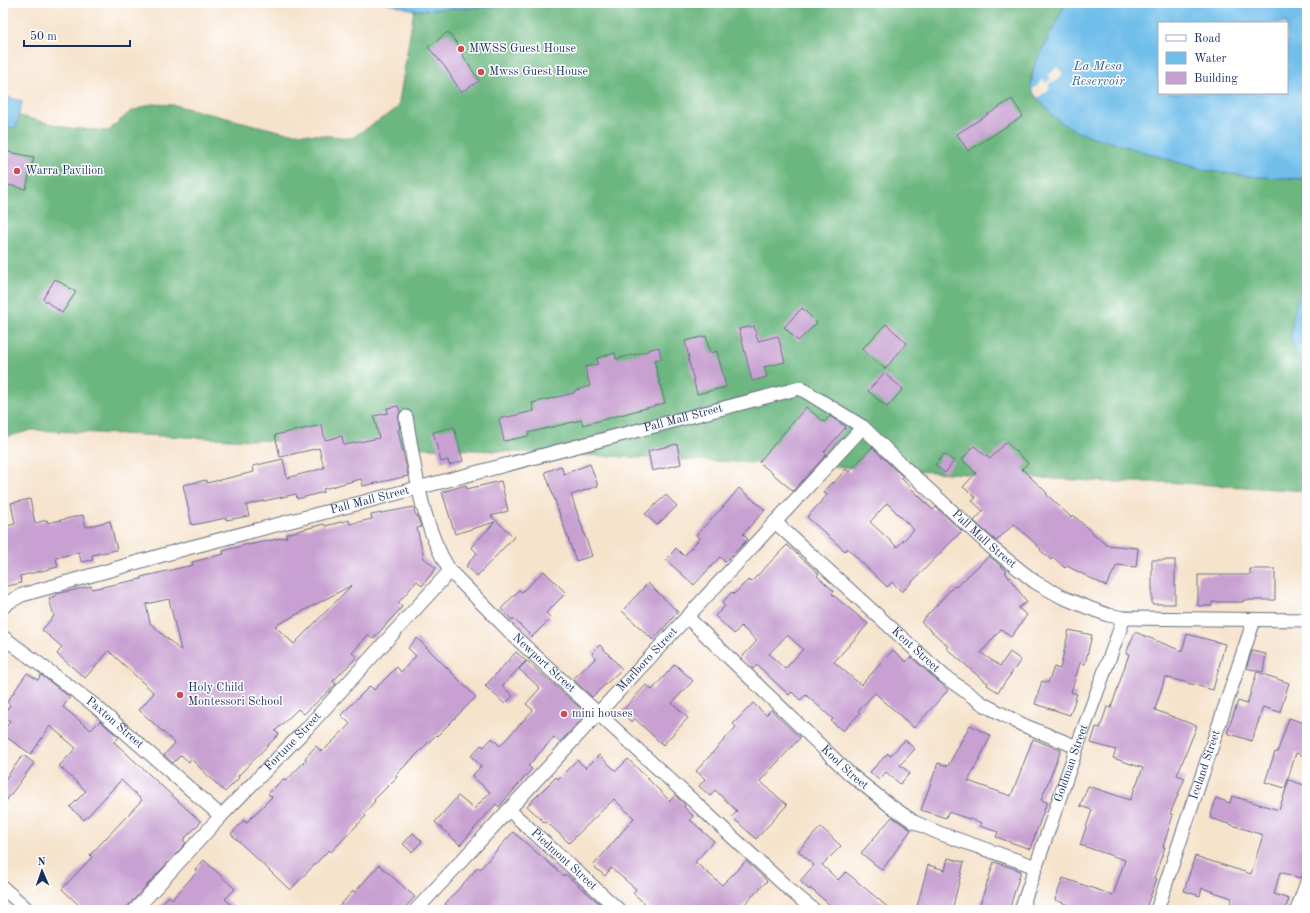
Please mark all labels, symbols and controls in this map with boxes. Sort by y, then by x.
scale bar [24,22,130,48]
legend [1158,22,1288,94]
text: 50 m [30,30,57,43]
text: Road [1194,33,1221,45]
place label: MWSS Guest House [469,43,576,55]
marker: MWSS Guest House [456,44,466,54]
text: Water [1194,53,1227,65]
water label: La Mesa Reservoir [1070,60,1125,88]
place label: Mwss Guest House [489,66,589,78]
marker: Mwss Guest House [476,67,486,77]
text: Building [1194,73,1238,85]
place label: Warra Pavilion [25,165,104,177]
marker: Warra Pavilion [12,166,22,176]
street label: Pall Mall Street [642,402,724,435]
street label: Pall Mall Street [329,484,411,517]
street label: Pall Mall Street [950,508,1018,571]
street label: Marlboro Street [615,625,680,694]
street label: Kent Street [889,625,942,675]
street label: Newport Street [510,632,577,695]
place label: Holy Child Montessori School [188,682,282,708]
marker: Holy Child Montessori School [175,690,185,700]
street label: Paxton Street [84,695,146,751]
place label: mini houses [572,708,633,720]
marker: mini houses [559,709,569,719]
street label: Fortune Street [263,710,324,773]
street label: Goldman Street [1052,723,1091,804]
street label: Iceland Street [1188,729,1223,801]
street label: Kool Street [818,743,870,792]
street label: Piedmont Street [528,827,599,893]
north arrow [22,851,62,891]
text: N [37,857,47,868]

